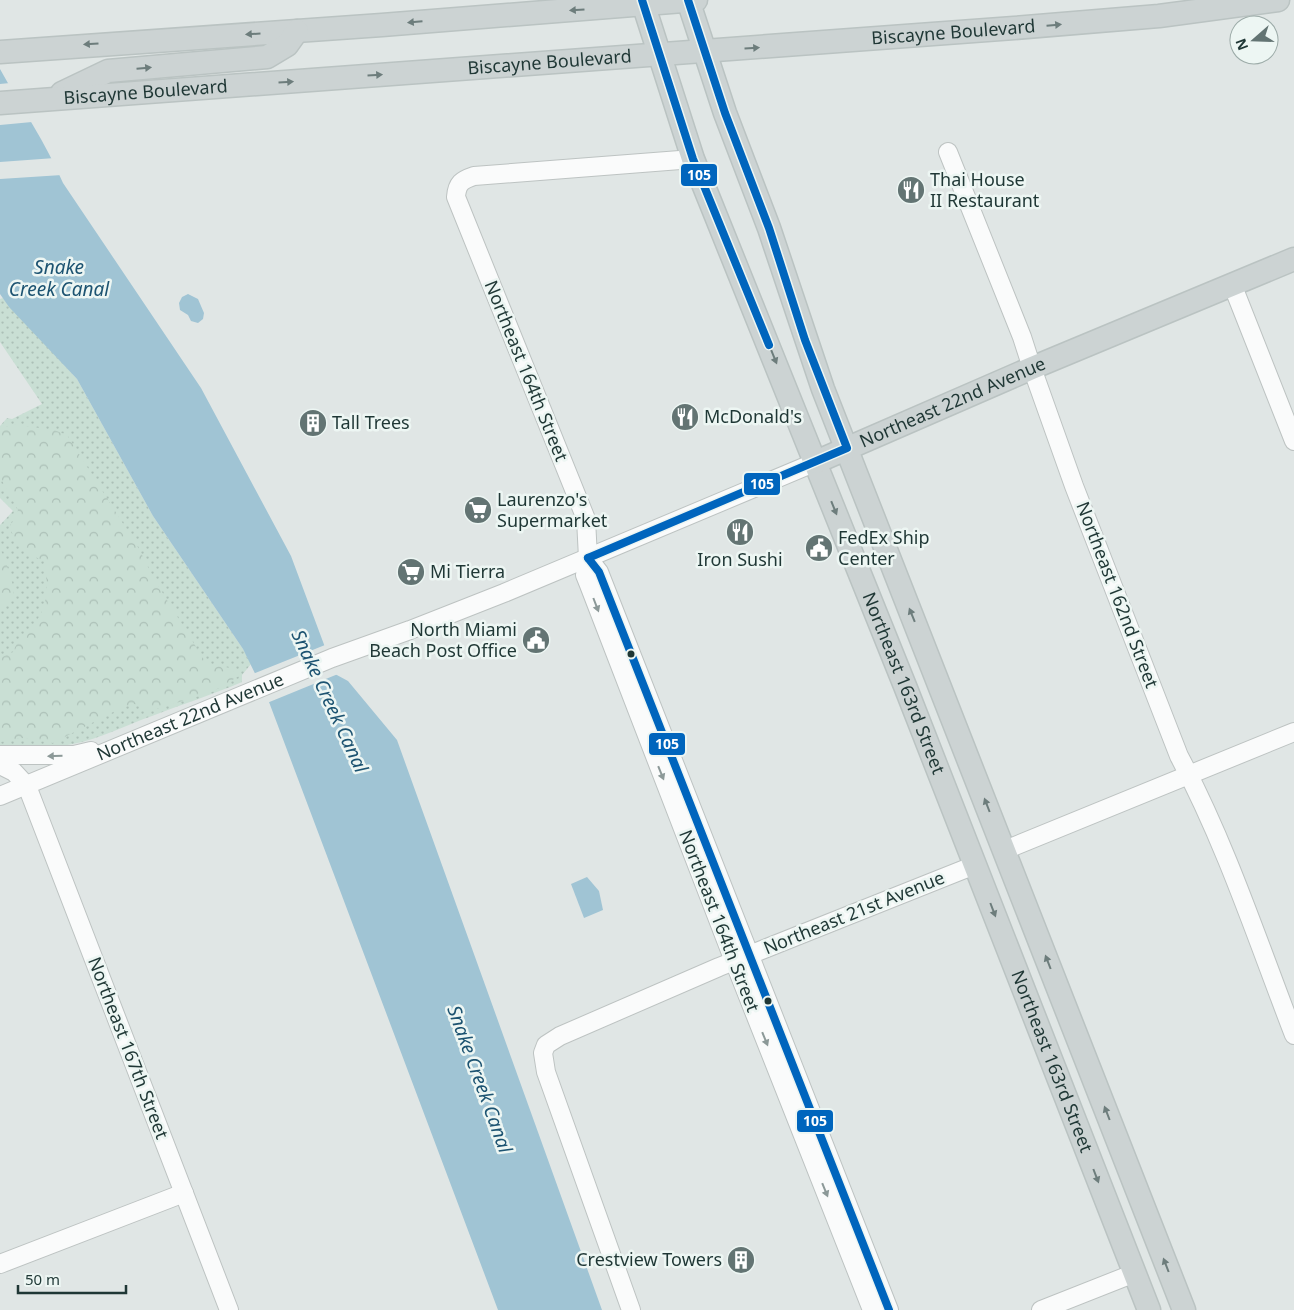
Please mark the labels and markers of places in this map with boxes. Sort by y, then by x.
place label: Thai House II Restaurant [930,167,1040,212]
restaurant icon: Thai House II Restaurant [896,175,926,205]
restaurant icon: McDonald's [670,402,700,432]
place label: McDonald's [704,404,802,428]
building icon: Tall Trees [298,408,328,438]
place label: Tall Trees [332,410,410,434]
place label: Laurenzo's Supermarket [497,487,608,532]
supermarket icon: Laurenzo's Supermarket [463,495,493,525]
restaurant icon: Iron Sushi [725,517,755,547]
place label: FedEx Ship Center [838,525,930,570]
public building icon: FedEx Ship Center [804,533,834,563]
place label: Iron Sushi [697,547,783,571]
supermarket icon: Mi Tierra [396,557,426,587]
place label: Mi Tierra [430,559,505,583]
place label: North Miami Beach Post Office [369,617,517,662]
public building icon: North Miami Beach Post Office [521,625,551,655]
unlabelled marker [626,649,636,659]
unlabelled marker [763,996,773,1006]
building icon: Crestview Towers [726,1245,756,1275]
place label: Crestview Towers [576,1247,722,1271]

